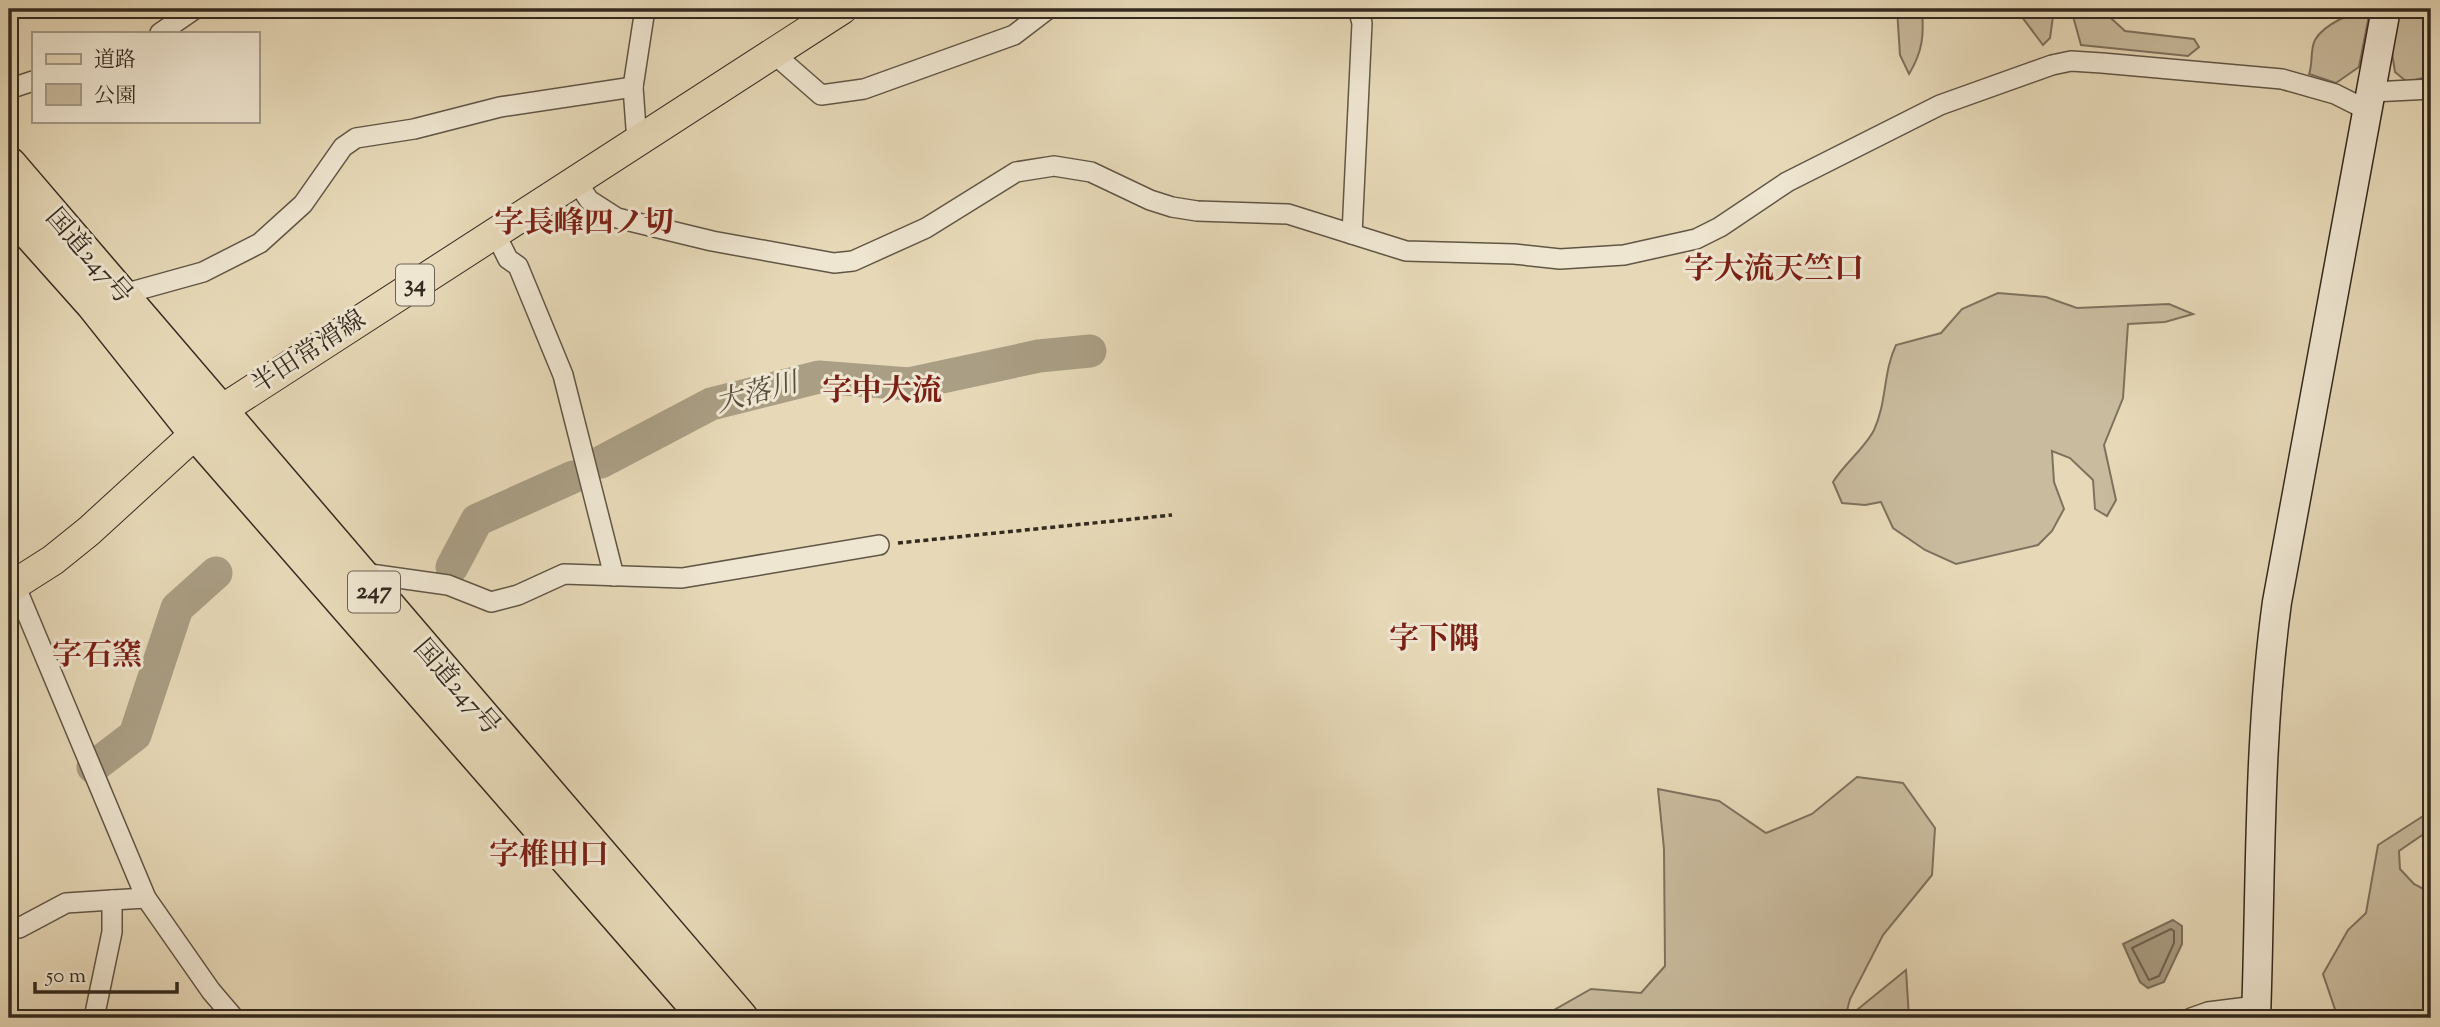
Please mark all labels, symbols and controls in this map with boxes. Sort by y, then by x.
legend [32,32,259,122]
text: 道路 [94,46,136,76]
text: 公園 [94,82,136,112]
street label: 国道247号 [36,201,140,313]
district label: 字長峰四ノ切 [494,203,674,246]
district label: 字大流天竺口 [1684,249,1864,292]
road number: 34 [396,264,434,306]
street label: 半田常滑線 [244,302,374,404]
water label: 大落川 [711,363,806,424]
district label: 字中大流 [822,371,942,414]
road number: 247 [348,572,400,612]
district label: 字下隅 [1389,619,1479,662]
street label: 国道247号 [404,632,508,744]
district label: 字石窯 [52,635,142,678]
district label: 字椎田口 [489,835,609,878]
scale bar [35,950,177,994]
text: 50 m [45,962,86,992]

